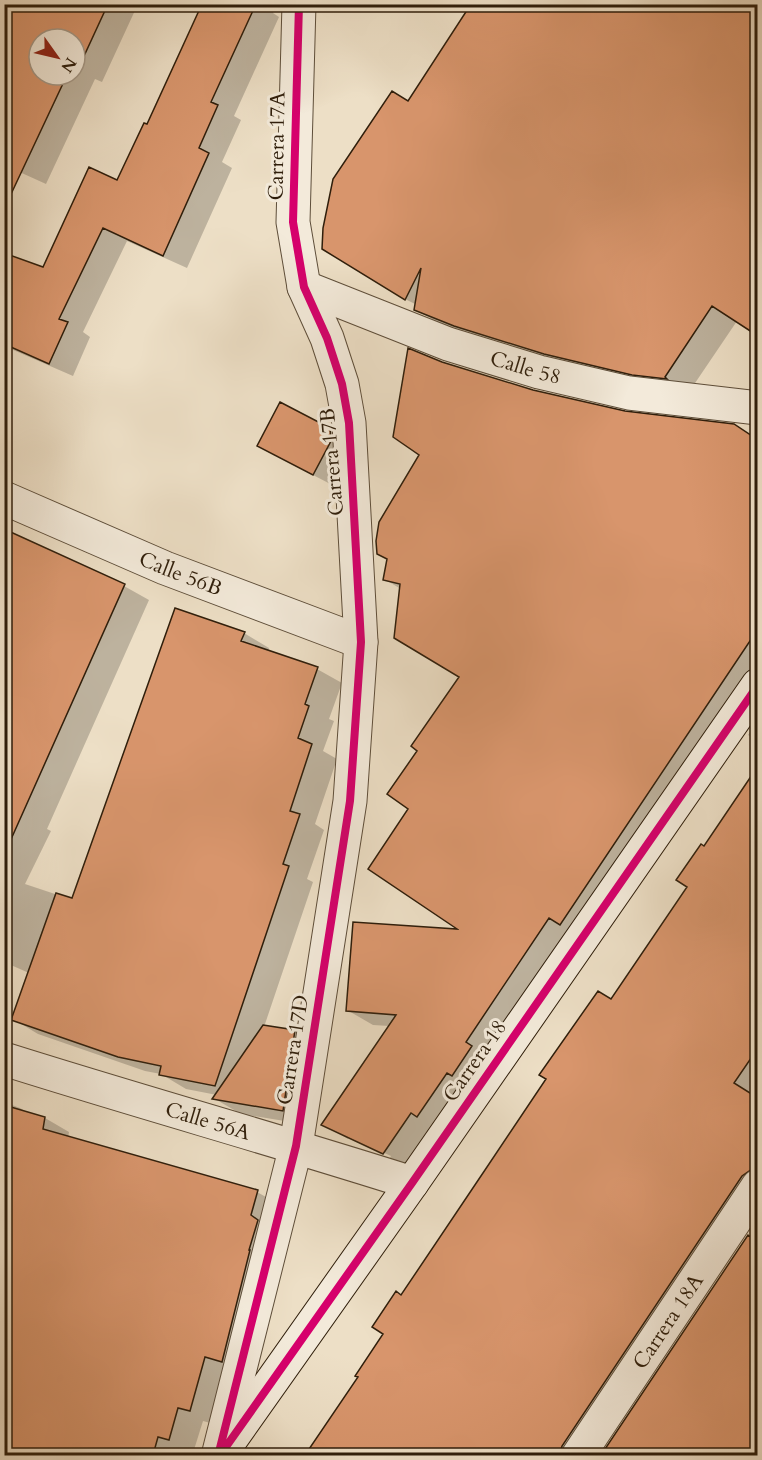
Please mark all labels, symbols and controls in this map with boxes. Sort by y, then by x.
north arrow [27,27,87,87]
text: N [56,53,82,77]
street label: Carrera 17A [262,91,292,201]
street label: Calle 58 [487,343,564,391]
street label: Carrera 17B [313,407,351,517]
street label: Calle 56B [134,544,226,603]
street label: Carrera 17D [270,993,316,1107]
street label: Carrera 18 [436,1014,514,1108]
street label: Calle 56A [162,1094,254,1147]
street label: Carrera 18A [626,1268,710,1375]

